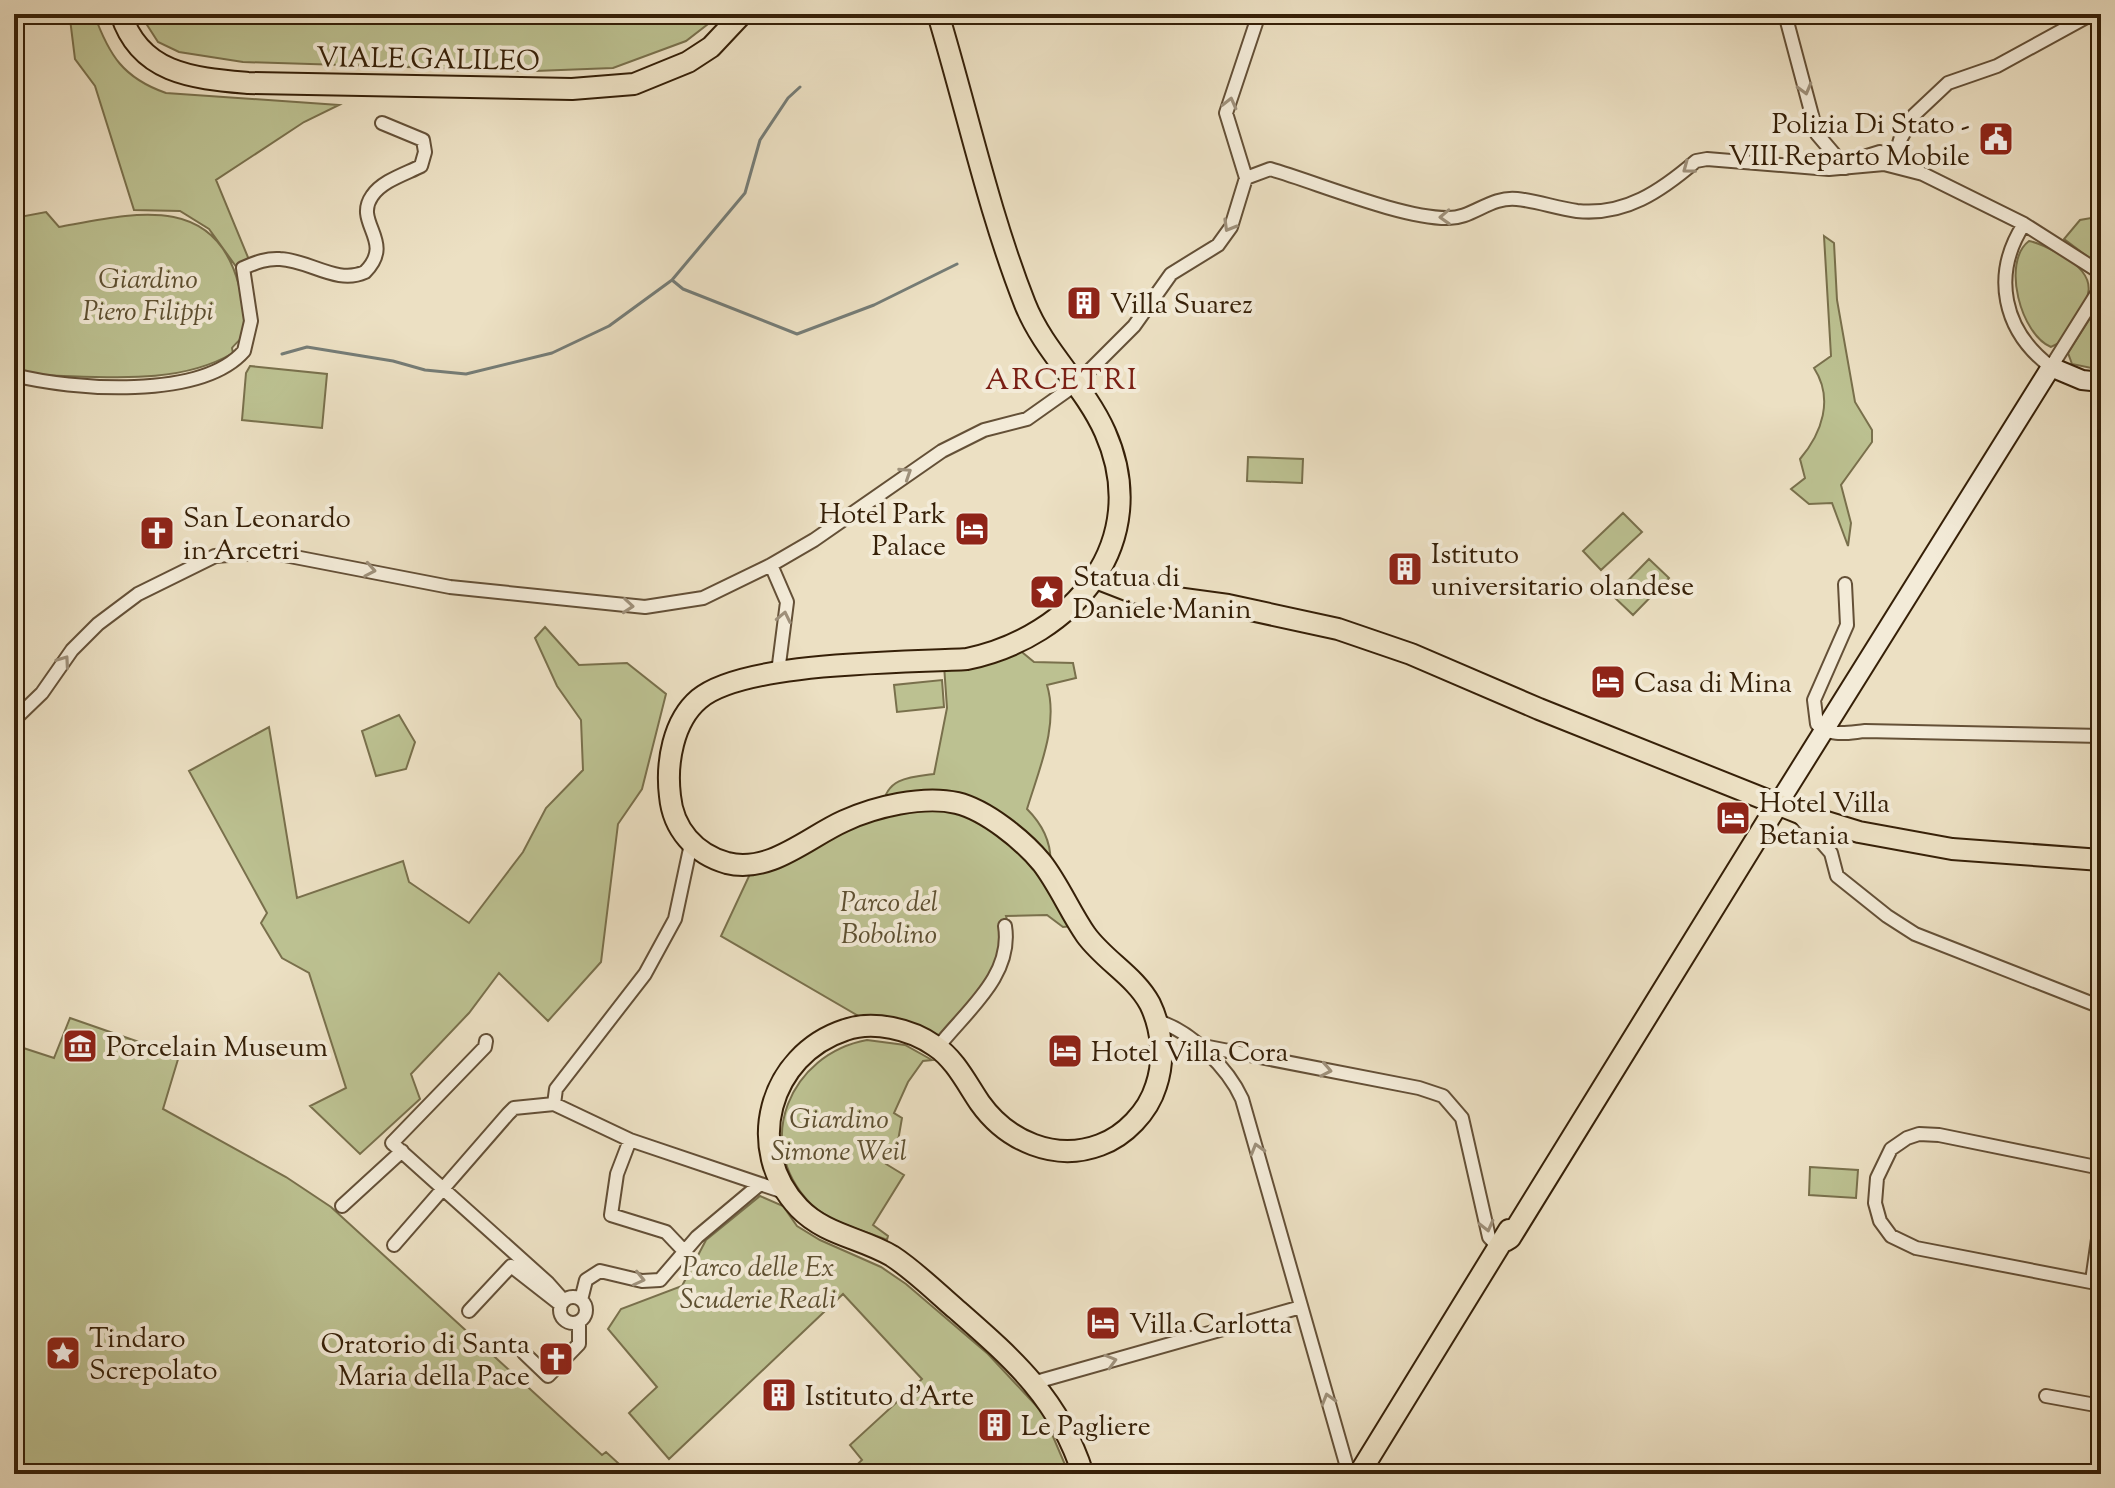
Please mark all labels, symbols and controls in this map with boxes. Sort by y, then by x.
street label: VIALE GALILEO [316,39,540,83]
one-way arrow [1796,82,1813,96]
one-way arrow [1221,97,1238,111]
place label: Polizia Di Stato - VIII Reparto Mobile [1728,106,1970,178]
public building icon: Polizia Di Stato - VIII Reparto Mobile [1977,120,2015,158]
one-way arrow [1682,159,1697,173]
one-way arrow [1438,208,1451,225]
one-way arrow [1223,217,1239,232]
park label: Giardino Piero Filippi [82,261,214,333]
building icon: Villa Suarez [1065,284,1103,322]
place label: Villa Suarez [1110,286,1253,326]
district label: ARCETRI [985,360,1139,403]
one-way arrow [898,468,912,483]
place label: Hotel Park Palace [819,496,946,568]
place label: San Leonardo in Arcetri [183,500,351,572]
hotel icon: Hotel Park Palace [953,510,991,548]
church icon: San Leonardo in Arcetri [138,514,176,552]
place label: Istituto universitario olandese [1431,536,1694,608]
building icon: Istituto universitario olandese [1386,550,1424,588]
place label: Statua di Daniele Manin [1073,559,1252,631]
one-way arrow [364,560,377,577]
place icon: Statua di Daniele Manin [1028,573,1066,611]
one-way arrow [622,597,635,614]
one-way arrow [774,611,791,624]
one-way arrow [54,656,69,670]
hotel icon: Casa di Mina [1589,663,1627,701]
place label: Casa di Mina [1634,665,1792,705]
place label: Hotel Villa Betania [1759,785,1890,857]
hotel icon: Hotel Villa Betania [1714,799,1752,837]
park label: Parco del Bobolino [840,884,938,956]
museum icon: Porcelain Museum [61,1027,99,1065]
place label: Porcelain Museum [106,1029,328,1069]
hotel icon: Hotel Villa Cora [1046,1032,1084,1070]
place label: Hotel Villa Cora [1091,1034,1289,1074]
one-way arrow [1319,1060,1333,1077]
park label: Giardino Simone Weil [771,1101,907,1173]
one-way arrow [1250,1142,1267,1156]
one-way arrow [1477,1218,1494,1232]
park label: Parco delle Ex Scuderie Reali [680,1249,836,1321]
one-way arrow [632,1270,646,1287]
hotel icon: Villa Carlotta [1084,1304,1122,1342]
place label: Villa Carlotta [1129,1306,1292,1346]
place label: Tindaro Screpolato [89,1320,218,1392]
place label: Oratorio di Santa Maria della Pace [320,1326,530,1398]
place icon: Tindaro Screpolato [44,1334,82,1372]
church icon: Oratorio di Santa Maria della Pace [537,1340,575,1378]
one-way arrow [1103,1353,1117,1370]
building icon: Istituto d'Arte [760,1376,798,1414]
place label: Istituto d'Arte [805,1378,974,1418]
one-way arrow [1320,1393,1337,1406]
building icon: Le Pagliere [976,1406,1014,1444]
place label: Le Pagliere [1021,1408,1151,1448]

